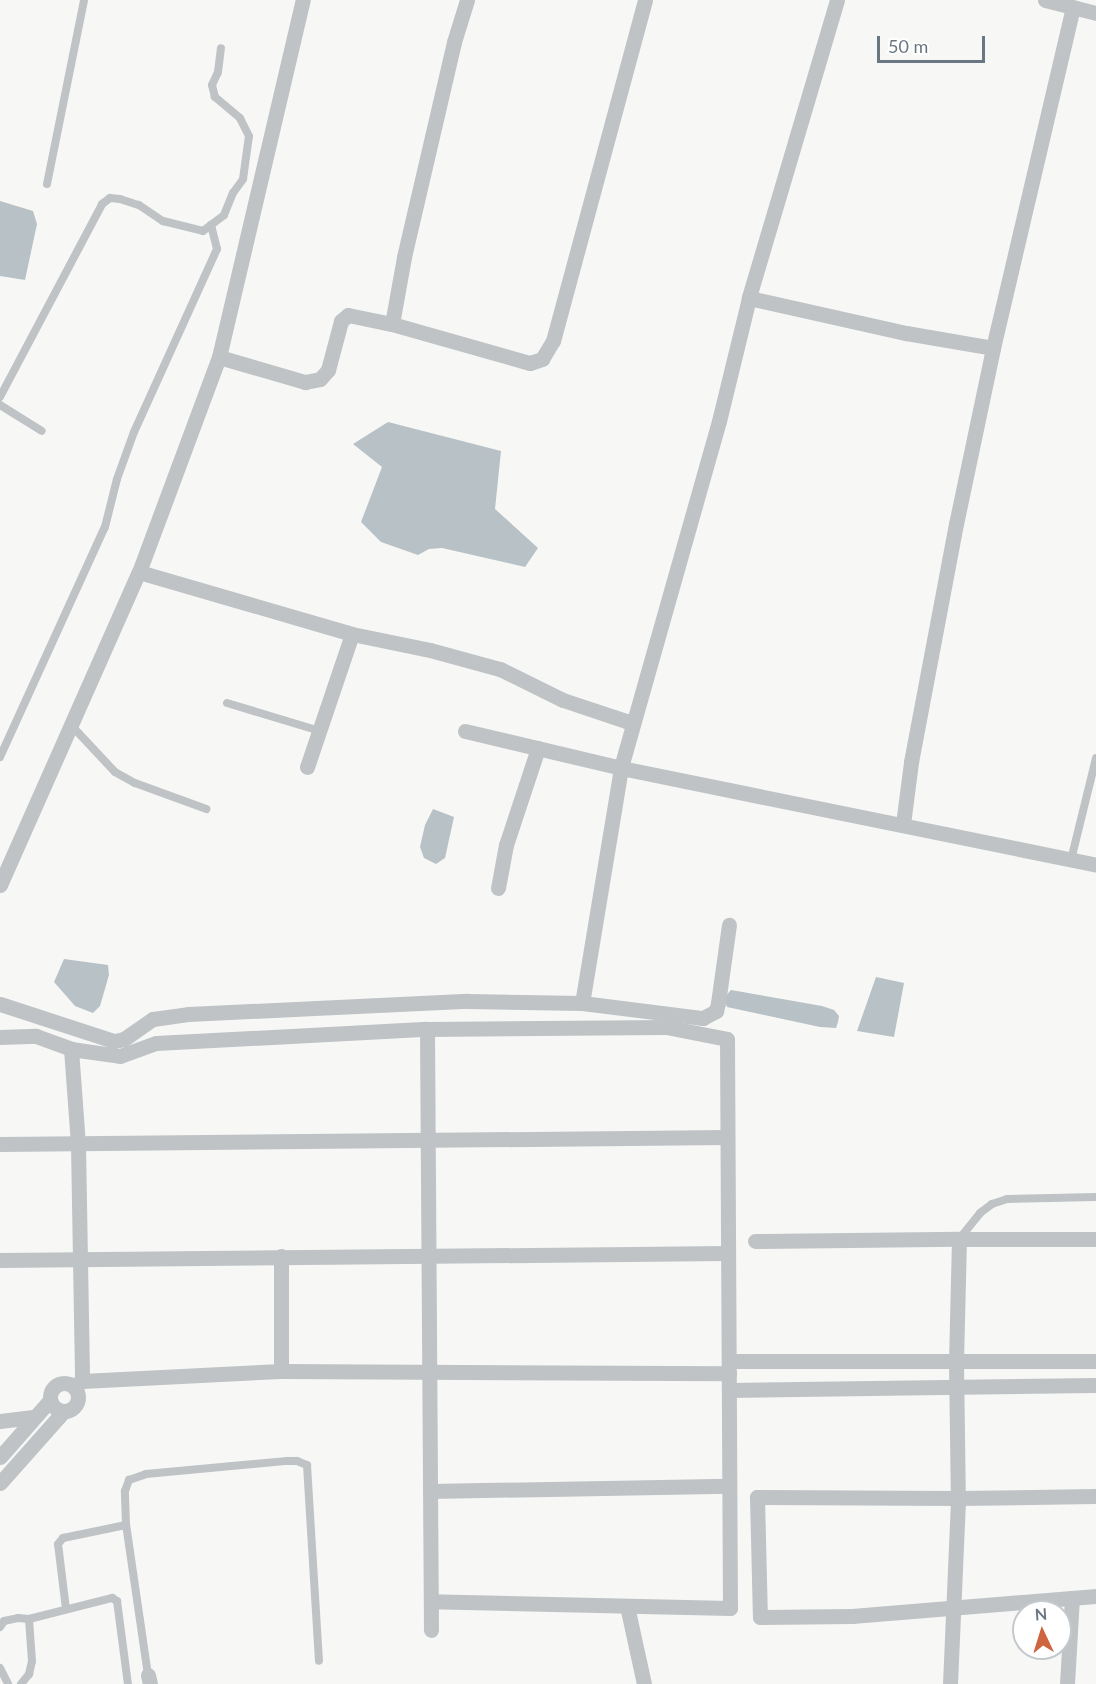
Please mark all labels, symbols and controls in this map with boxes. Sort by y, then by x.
scale bar [880,24,988,62]
text: 50 m [888,35,928,57]
north arrow [1012,1600,1072,1660]
text: N [1034,1604,1048,1623]

